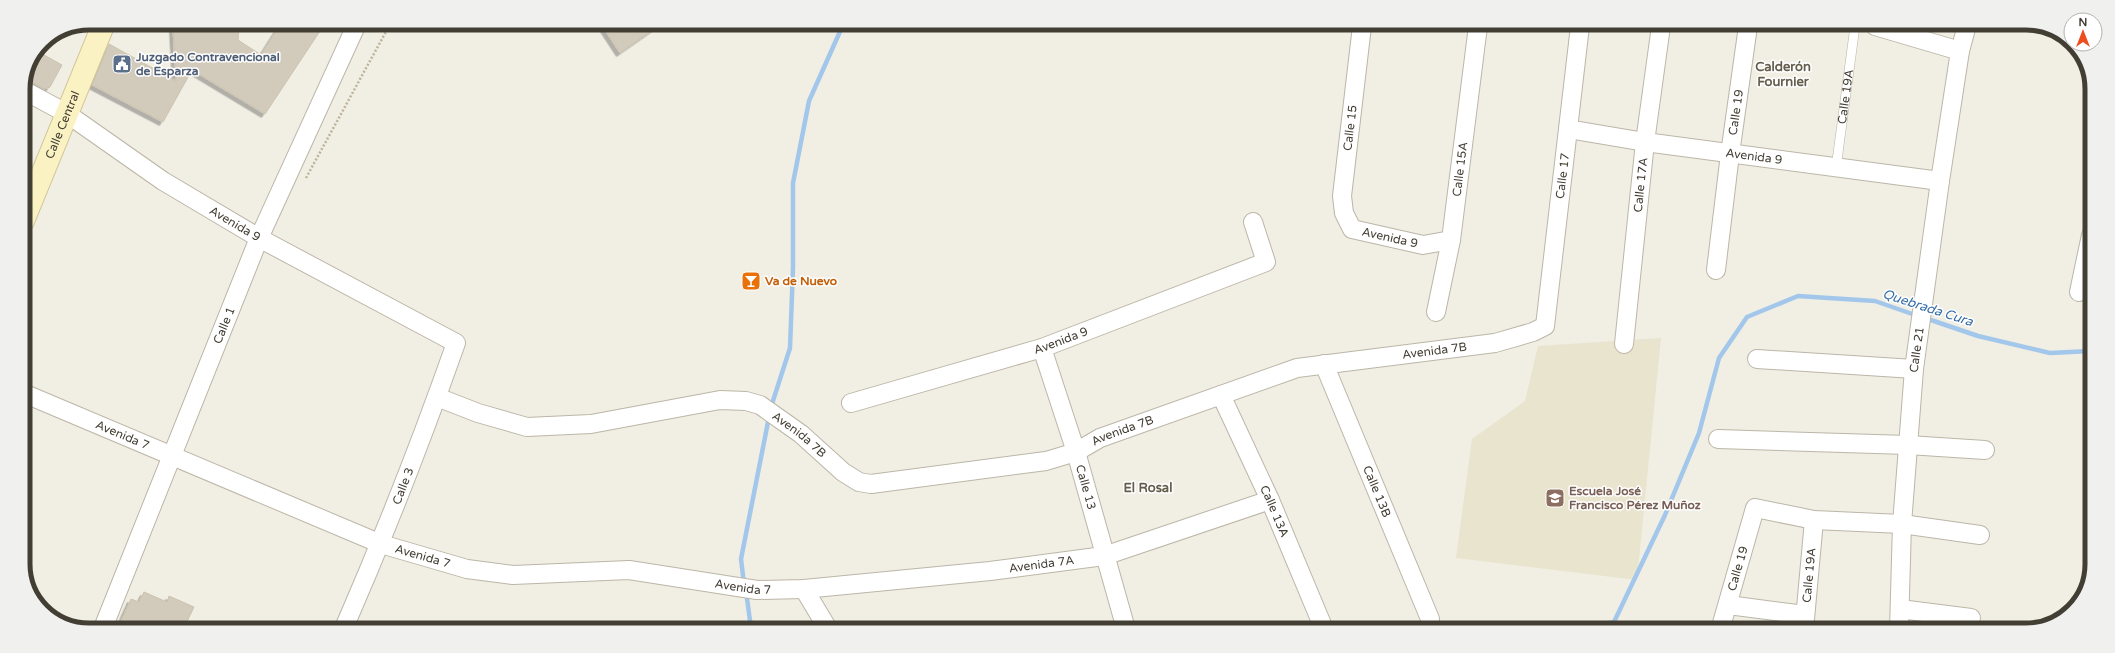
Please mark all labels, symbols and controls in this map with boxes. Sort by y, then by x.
north arrow [2063,12,2103,52]
text: N [2079,16,2087,29]
place label: Juzgado Contravencional de Esparza [135,50,280,79]
public building icon: Juzgado Contravencional de Esparza [111,53,133,75]
district label: Calderón Fournier [1755,59,1811,90]
street label: Calle 19A [1835,68,1856,125]
street label: Calle 19 [1726,88,1746,136]
street label: Calle Central [42,89,83,161]
street label: Calle 15 [1340,104,1360,152]
street label: Calle 15A [1450,141,1470,197]
street label: Avenida 9 [1725,146,1783,167]
street label: Calle 17 [1553,152,1572,200]
street label: Calle 17A [1631,157,1650,213]
street label: Avenida 9 [207,203,263,244]
street label: Avenida 9 [1361,224,1419,251]
bar icon: Va de Nuevo [740,270,762,292]
place label: Va de Nuevo [765,274,837,288]
water label: Quebrada Cura [1880,286,1976,330]
street label: Calle 1 [210,305,238,346]
street label: Avenida 9 [1032,324,1090,357]
street label: Calle 21 [1907,326,1927,373]
street label: Avenida 7B [1401,340,1468,362]
street label: Avenida 7B [769,409,829,460]
street label: Avenida 7B [1089,413,1155,449]
street label: Avenida 7 [94,417,151,452]
street label: Calle 13 [1073,463,1099,511]
street label: Calle 13B [1360,464,1394,519]
street label: Calle 3 [390,466,416,506]
district label: El Rosal [1124,480,1172,496]
street label: Calle 13A [1257,483,1292,539]
place label: Escuela José Francisco Pérez Muñoz [1569,484,1701,512]
school or university icon: Escuela José Francisco Pérez Muñoz [1544,487,1566,509]
street label: Avenida 7 [393,541,452,571]
street label: Calle 19 [1725,544,1751,593]
street label: Calle 19A [1800,547,1818,603]
street label: Avenida 7A [1008,553,1075,575]
street label: Avenida 7 [714,577,771,597]

